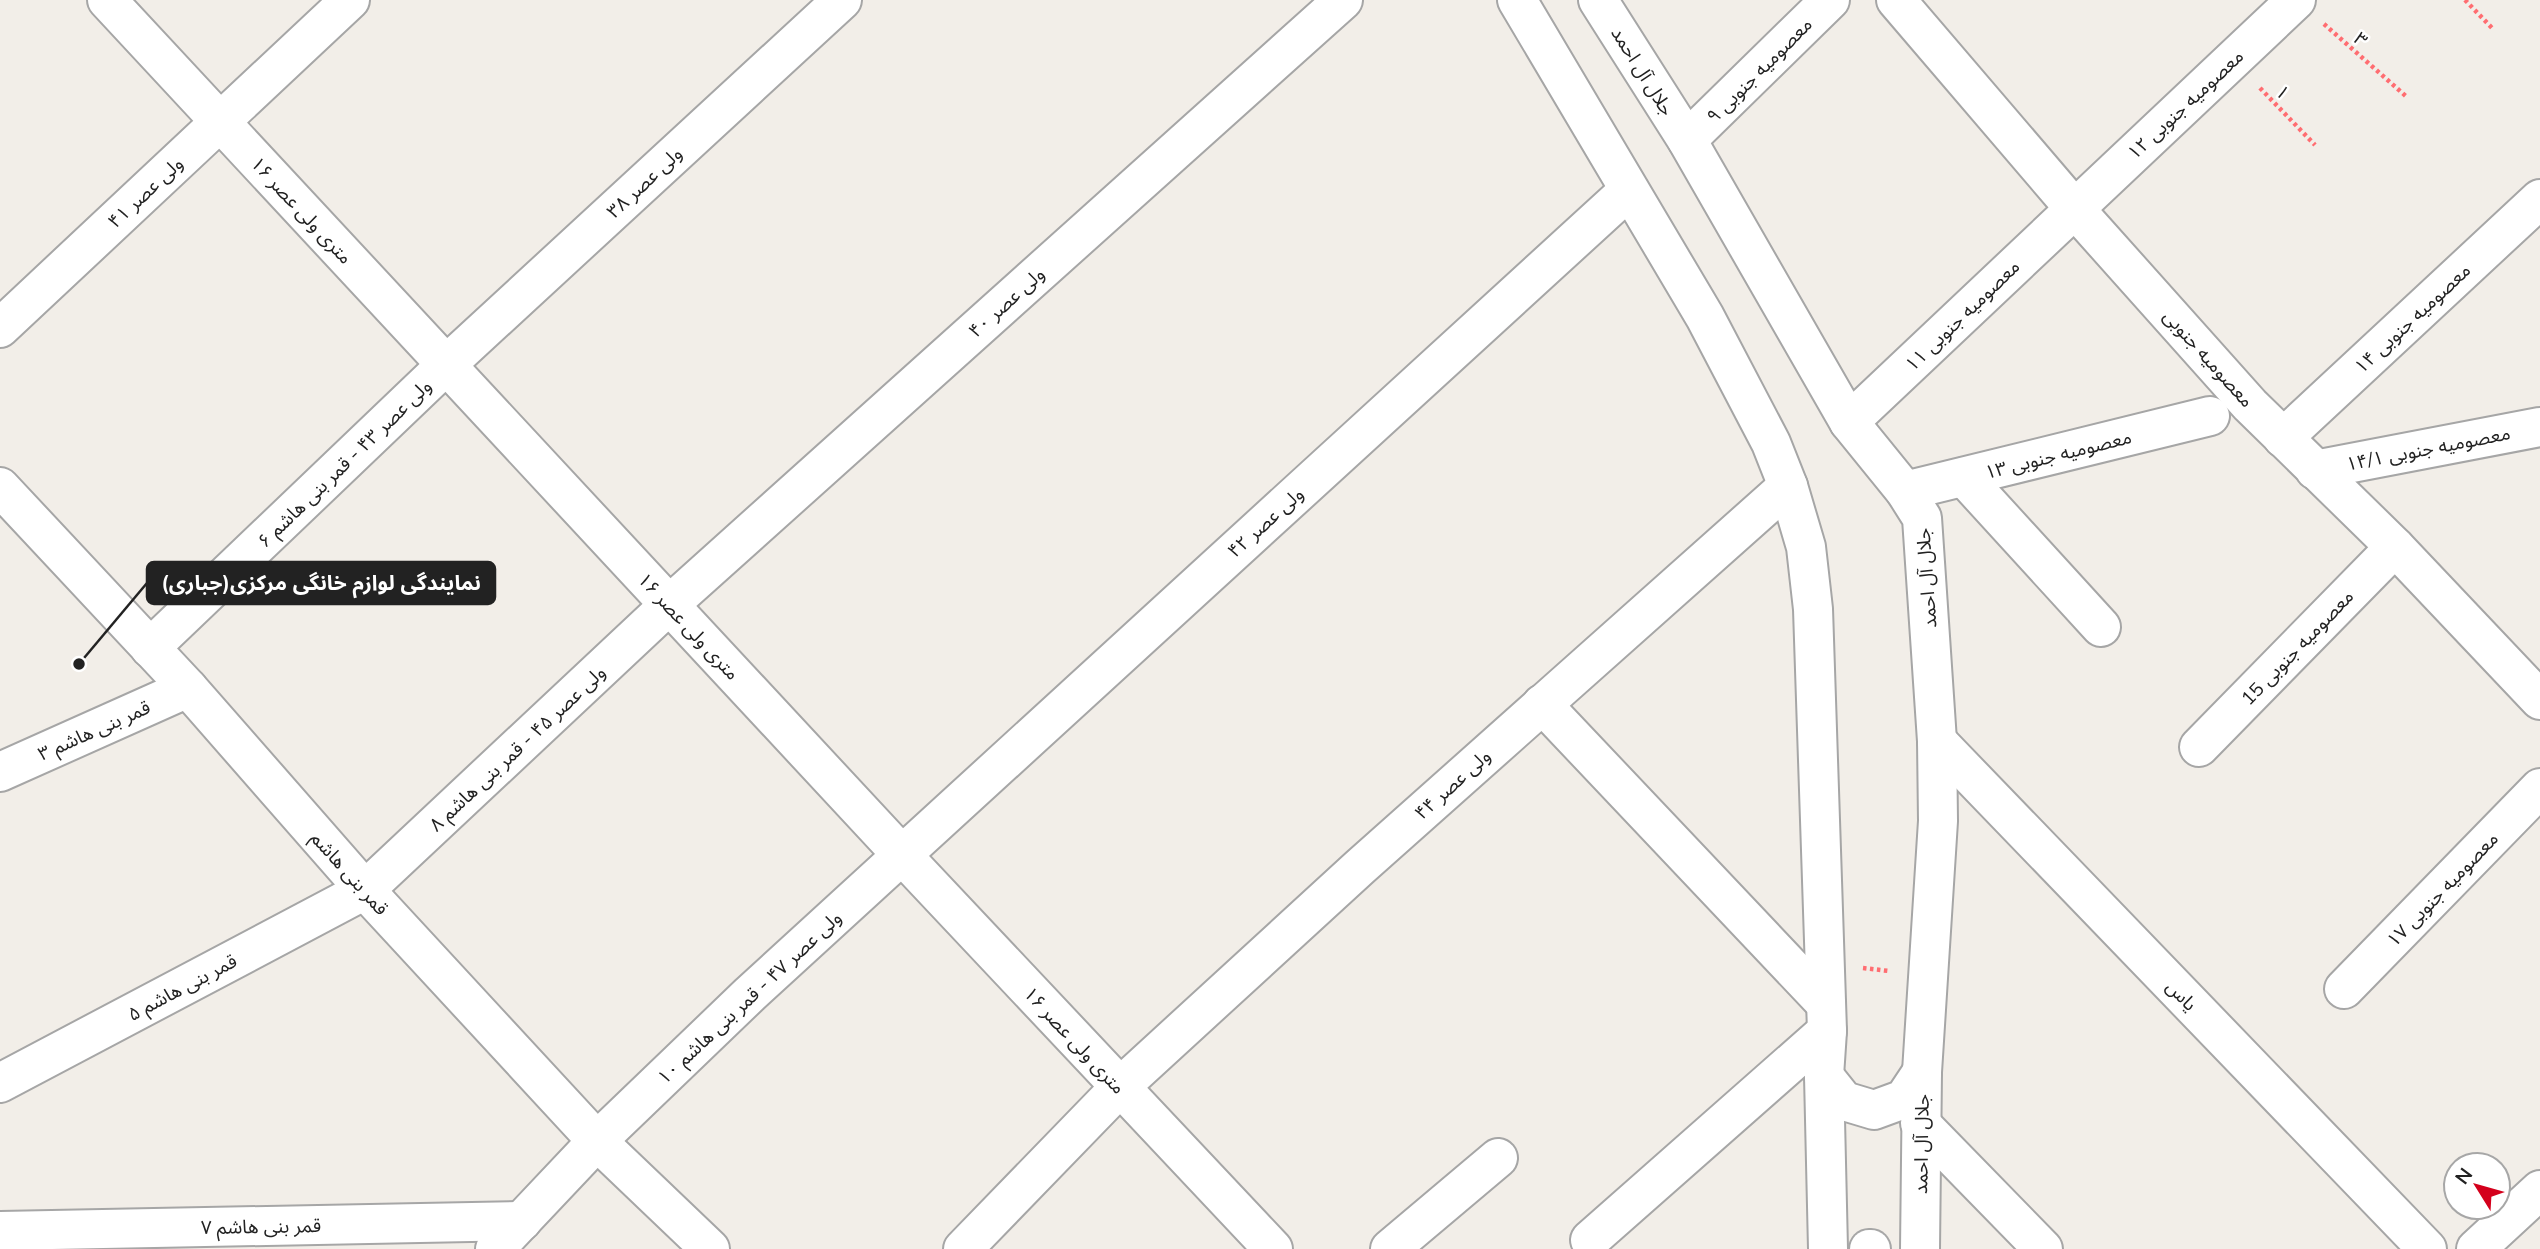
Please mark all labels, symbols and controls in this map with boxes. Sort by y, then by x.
street label: معصومیه جنوبی ۹ [1701,12,1817,128]
street label: جلال آل احمد [1606,22,1680,120]
street label: ۳ [2349,26,2373,52]
street label: معصومیه جنوبی ۱۲ [2122,44,2248,164]
street label: ۱ [2271,80,2295,104]
street label: ولی عصر ۳۸ [601,141,687,223]
street label: ولی عصر ۴۱ [102,151,188,233]
street label: ۱۶ متری ولی عصر [246,151,358,269]
street label: معصومیه جنوبی ۱۱ [1899,254,2025,376]
street label: معصومیه جنوبی ۱۴ [2349,258,2475,378]
street label: ولی عصر ۴۰ [963,262,1049,342]
street label: معصومیه جنوبی [2159,304,2259,412]
street label: ولی عصر ۴۳ - قمر بنی هاشم ۶ [252,374,438,555]
street label: معصومیه جنوبی ۱۴/۱ [2344,420,2512,476]
street label: معصومیه جنوبی ۱۳ [1982,424,2134,484]
street label: ولی عصر ۴۲ [1222,482,1308,562]
street label: جلال آل احمد [1911,527,1941,629]
callout: نمایندگی لوازم خانگی مرکزی(جباری) [147,562,495,604]
street label: ۱۶ متری ولی عصر [633,567,745,685]
text: نمایندگی لوازم خانگی مرکزی(جباری) [161,569,481,599]
street label: معصومیه جنوبی 15 [2236,584,2358,710]
street label: ولی عصر ۴۵ - قمر بنی هاشم ۸ [424,660,612,838]
street label: قمر بنی هاشم ۳ [34,695,155,768]
street label: ولی عصر ۴۴ [1409,744,1495,824]
street label: قمر بنی هاشم [304,826,394,922]
street label: معصومیه جنوبی ۱۷ [2381,826,2503,952]
street label: ولی عصر ۴۷ - قمر بنی هاشم ۱۰ [652,905,848,1091]
street label: قمر بنی هاشم ۵ [123,948,242,1029]
street label: یاس [2161,974,2203,1016]
street label: ۱۶ متری ولی عصر [1019,981,1131,1099]
street label: جلال آل احمد [1908,1094,1934,1194]
north arrow [2442,1151,2512,1221]
text: N [2450,1163,2477,1189]
street label: قمر بنی هاشم ۷ [201,1213,321,1242]

